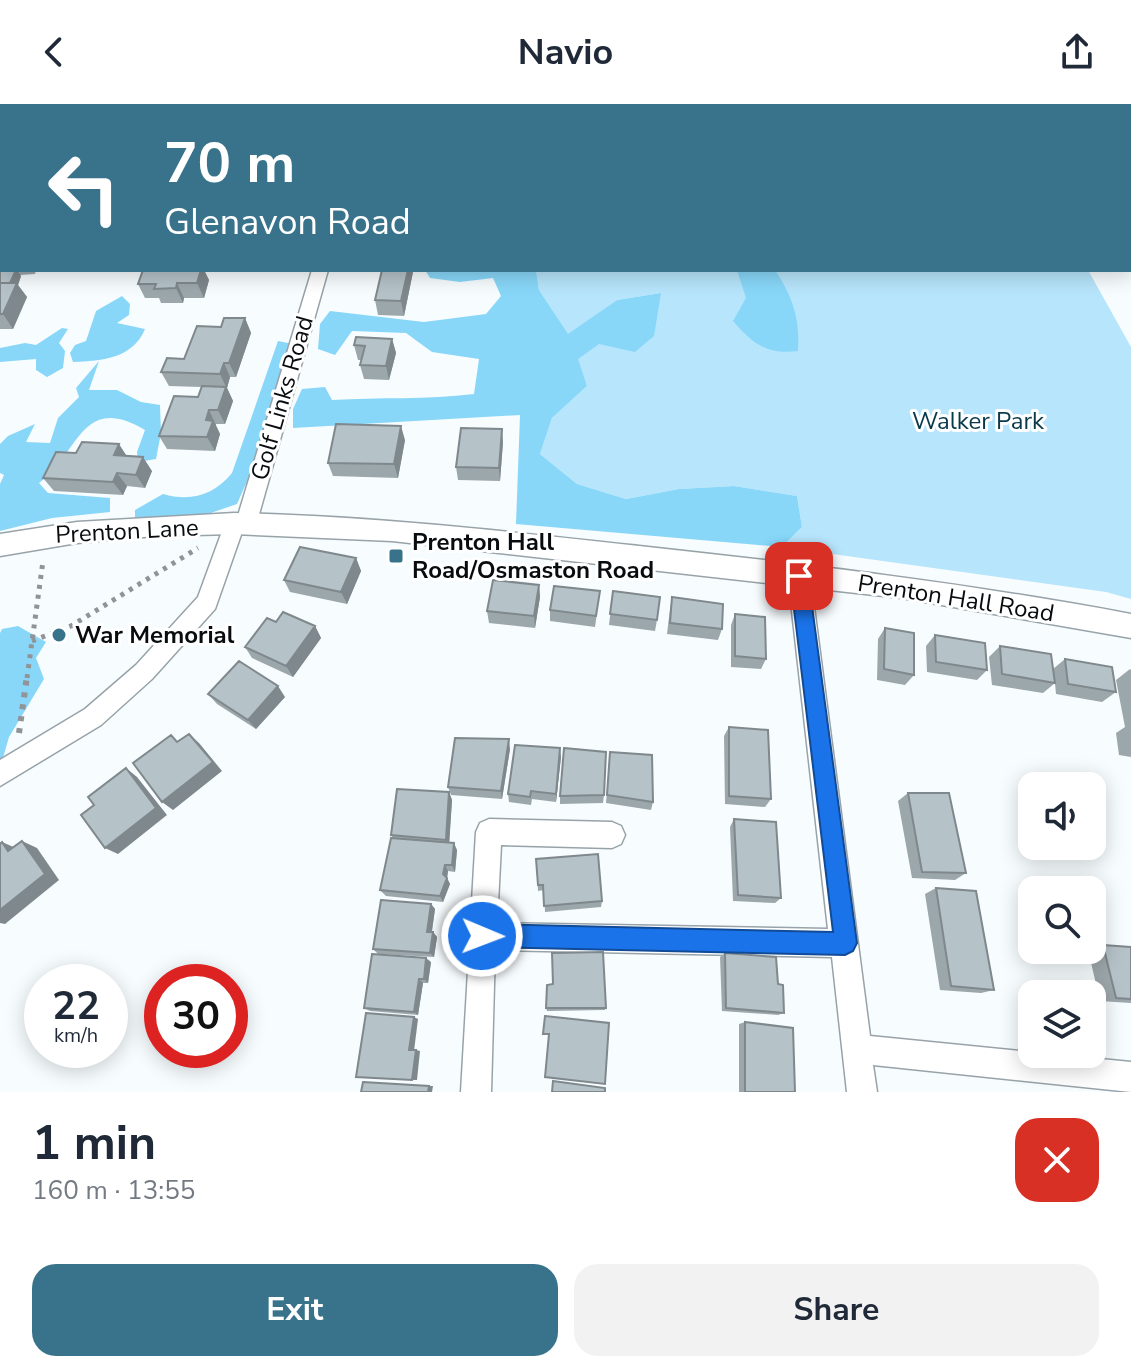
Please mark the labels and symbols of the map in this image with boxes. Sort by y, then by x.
street label: Golf Links Road [243,312,321,484]
park label: Walker Park [912,405,1045,437]
street label: Prenton Lane [55,511,199,551]
place label: Prenton Hall Road/Osmaston Road [412,526,654,586]
pin [765,542,833,610]
marker: Prenton Hall Road/Osmaston Road [387,547,405,565]
street label: Prenton Hall Road [856,567,1056,629]
place label: War Memorial [75,619,235,651]
marker: War Memorial [50,626,68,644]
position arrow [440,894,524,978]
speed limit sign: 30 [144,964,248,1068]

